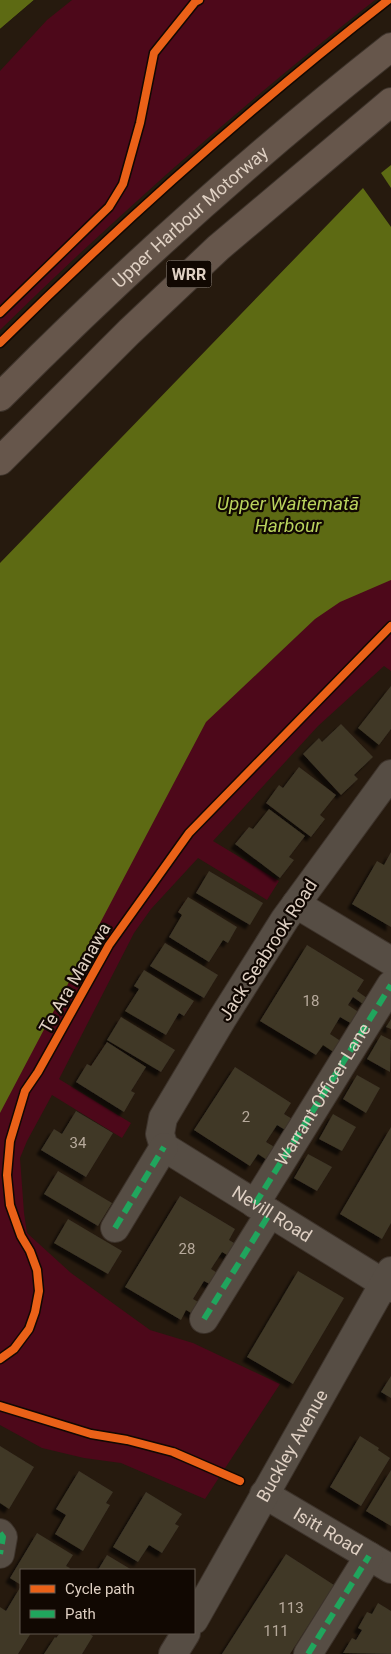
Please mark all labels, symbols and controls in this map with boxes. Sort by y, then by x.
street label: Upper Harbour Motorway [108,141,272,292]
road number: WRR [166,260,212,288]
water label: Upper Waitematā Harbour [217,492,359,537]
street label: Jack Seabrook Road [214,875,321,1024]
street label: Te Ara Manawa [34,919,115,1037]
house number: 18 [303,992,319,1010]
street label: Warrant Officer Lane [271,1019,375,1169]
house number: 2 [242,1108,250,1126]
house number: 34 [70,1134,87,1152]
street label: Nevill Road [228,1181,316,1246]
house number: 28 [179,1240,195,1258]
street label: Buckley Avenue [252,1386,332,1505]
street label: Isitt Road [290,1503,366,1560]
legend [20,1569,195,1634]
text: Cycle path [65,1580,135,1598]
house number: 113 [278,1599,304,1617]
text: Path [65,1605,96,1623]
house number: 111 [263,1622,289,1640]

